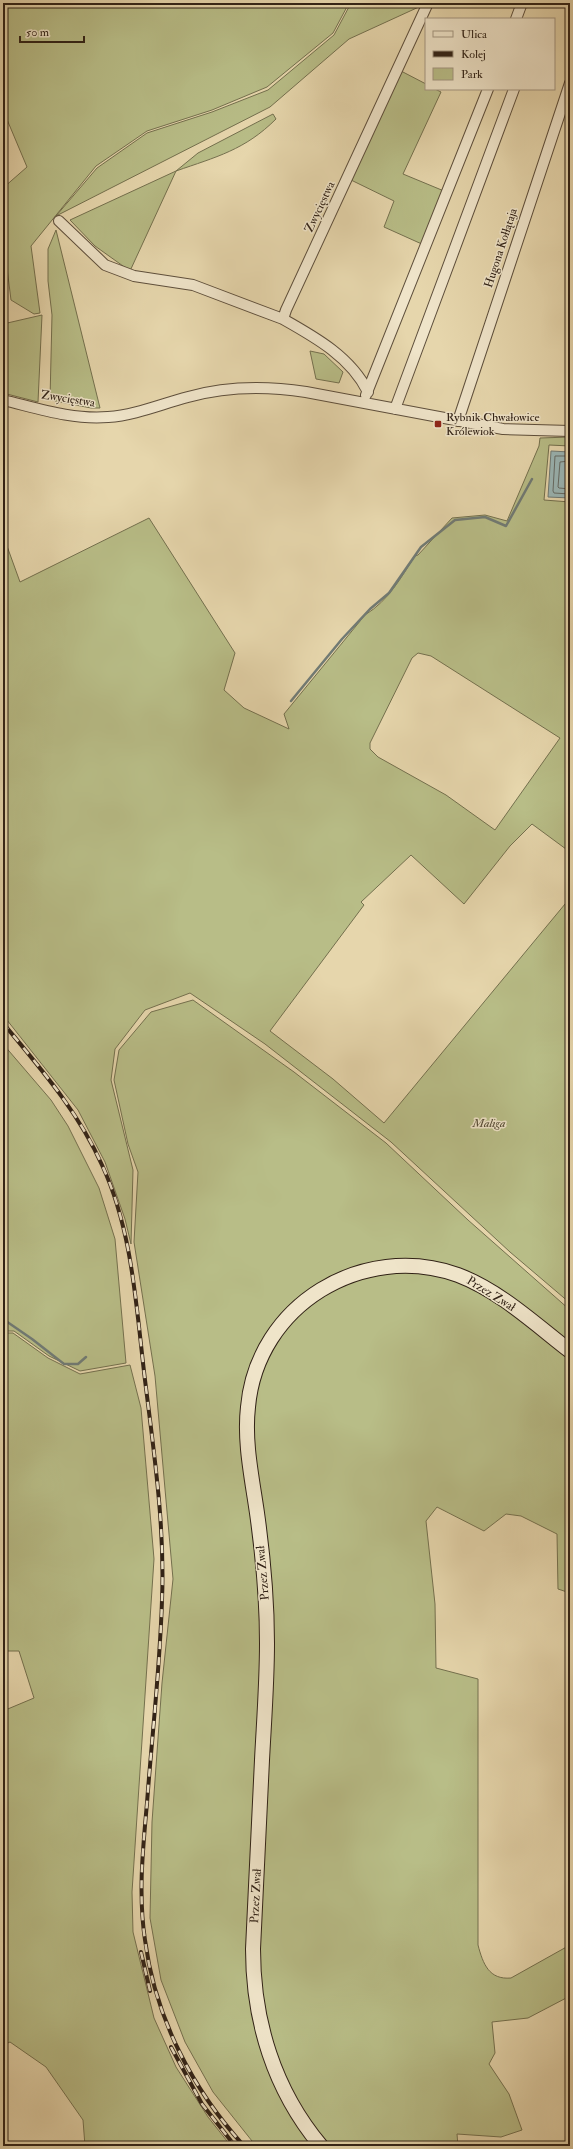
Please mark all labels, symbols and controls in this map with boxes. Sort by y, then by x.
scale bar [20,18,84,44]
legend [425,18,555,90]
text: 50 m [26,25,50,40]
text: Ulica [461,27,488,42]
text: Kolej [461,47,486,62]
text: Park [461,67,483,82]
street label: Zwycięstwa [302,178,339,235]
street label: Hugona Kołłątaja [481,205,521,290]
street label: Zwycięstwa [40,387,97,411]
place label: Rybnik Chwałowice Królewiok [446,410,539,439]
marker: Rybnik Chwałowice Królewiok [433,419,443,429]
park label: Maliga [471,1116,506,1131]
street label: Przez Zwał [464,1273,519,1315]
street label: Przez Zwał [253,1544,273,1601]
street label: Przez Zwał [247,1867,265,1924]

